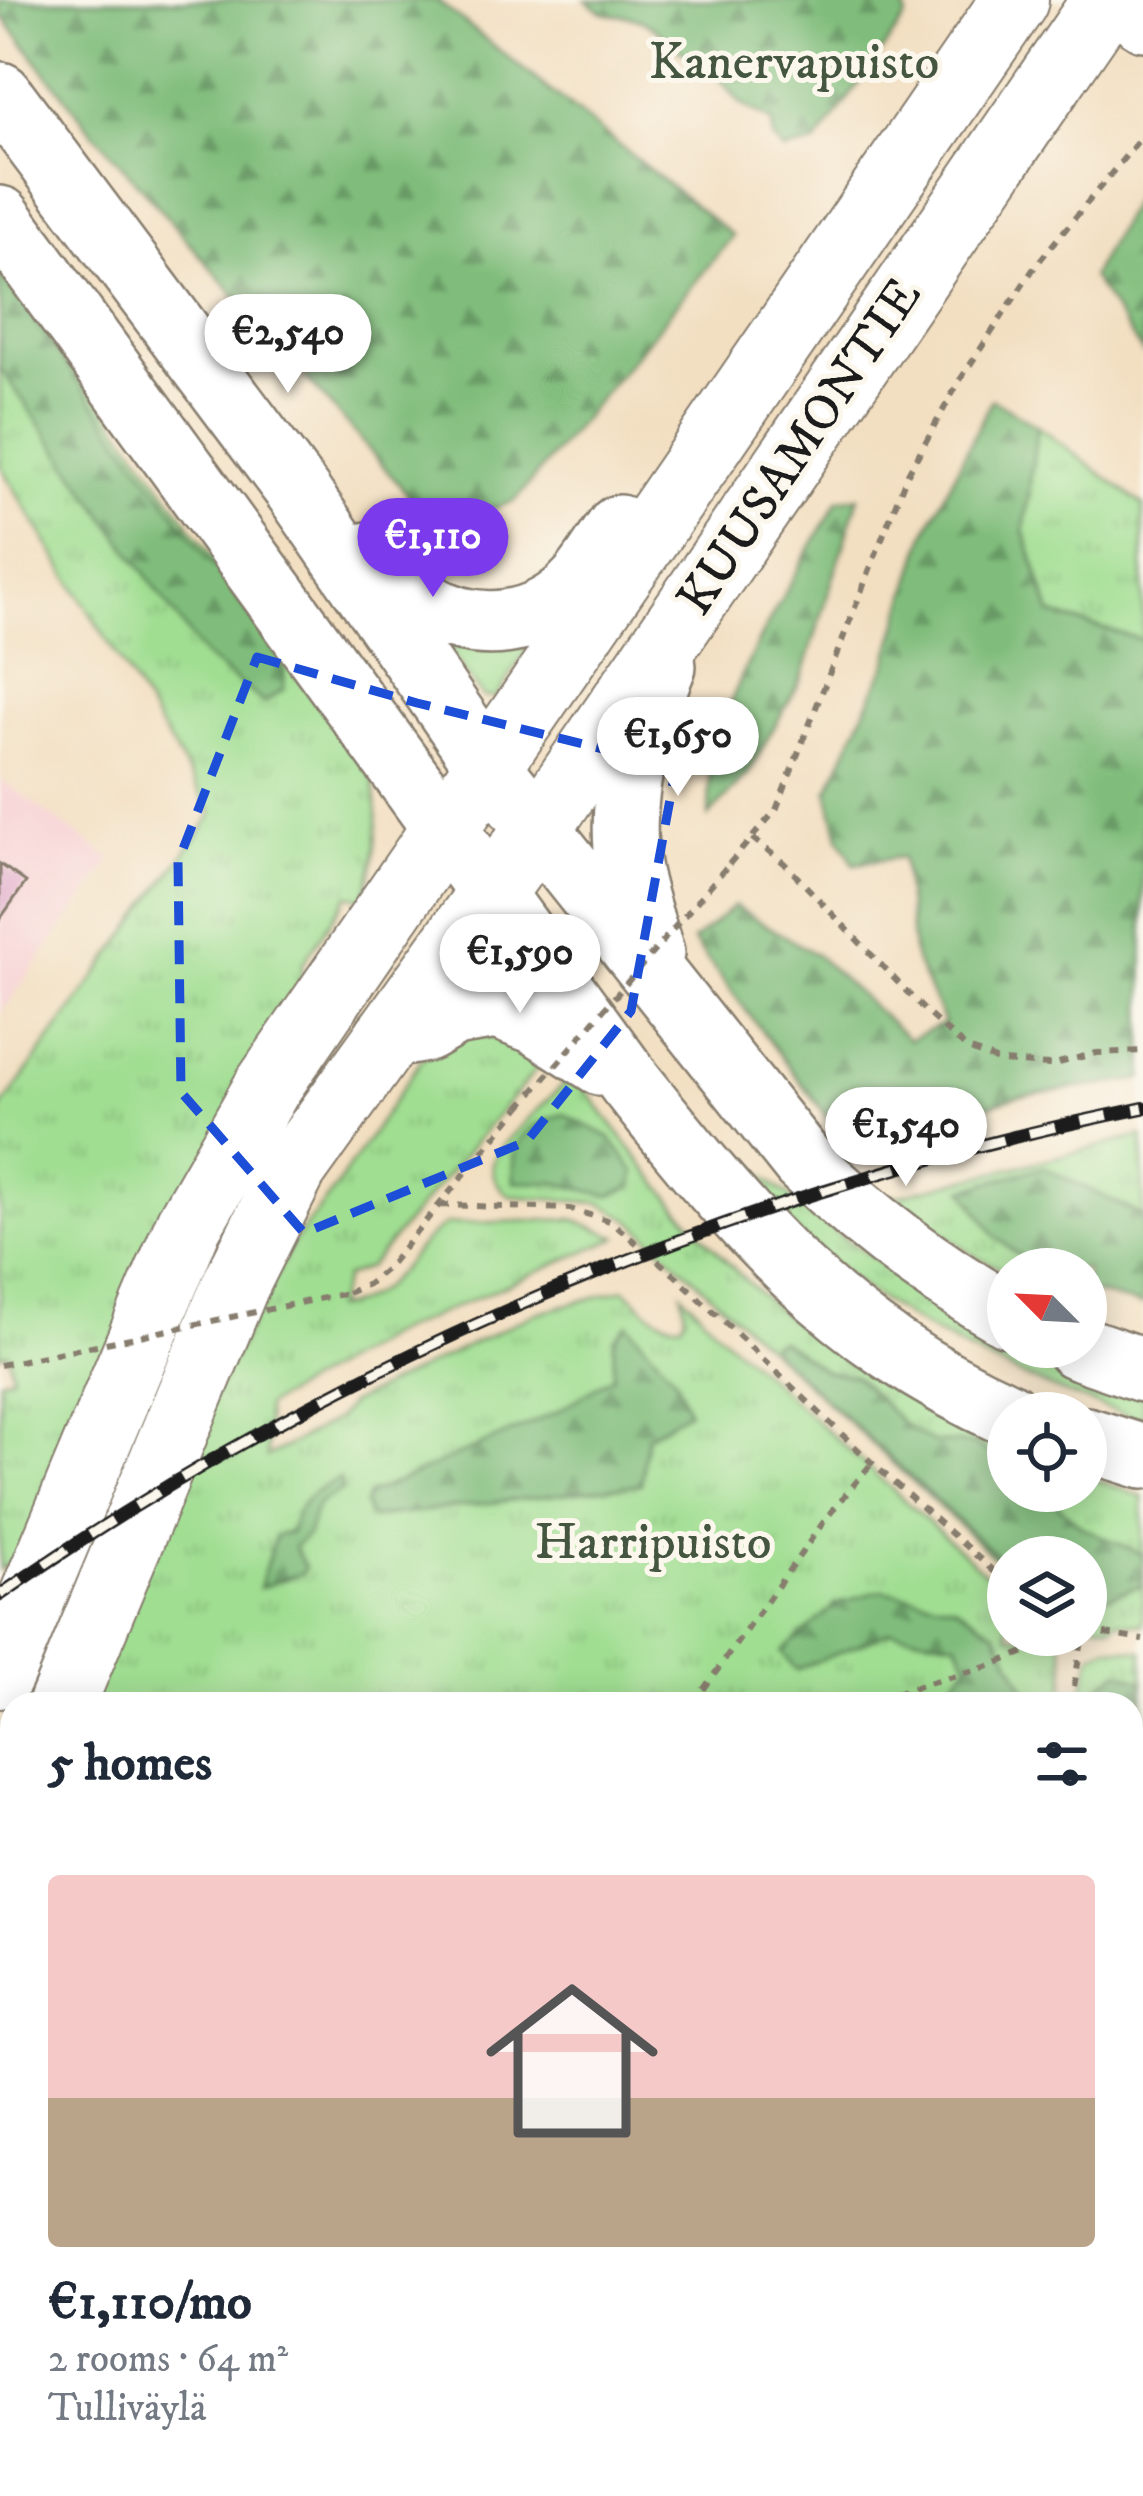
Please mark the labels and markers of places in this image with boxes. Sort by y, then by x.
pin: €2,540 [190,294,386,396]
pin: €1,110 [335,498,531,600]
pin: €1,650 [580,697,776,799]
pin: €1,590 [422,914,618,1016]
pin: €1,540 [808,1087,1004,1189]

